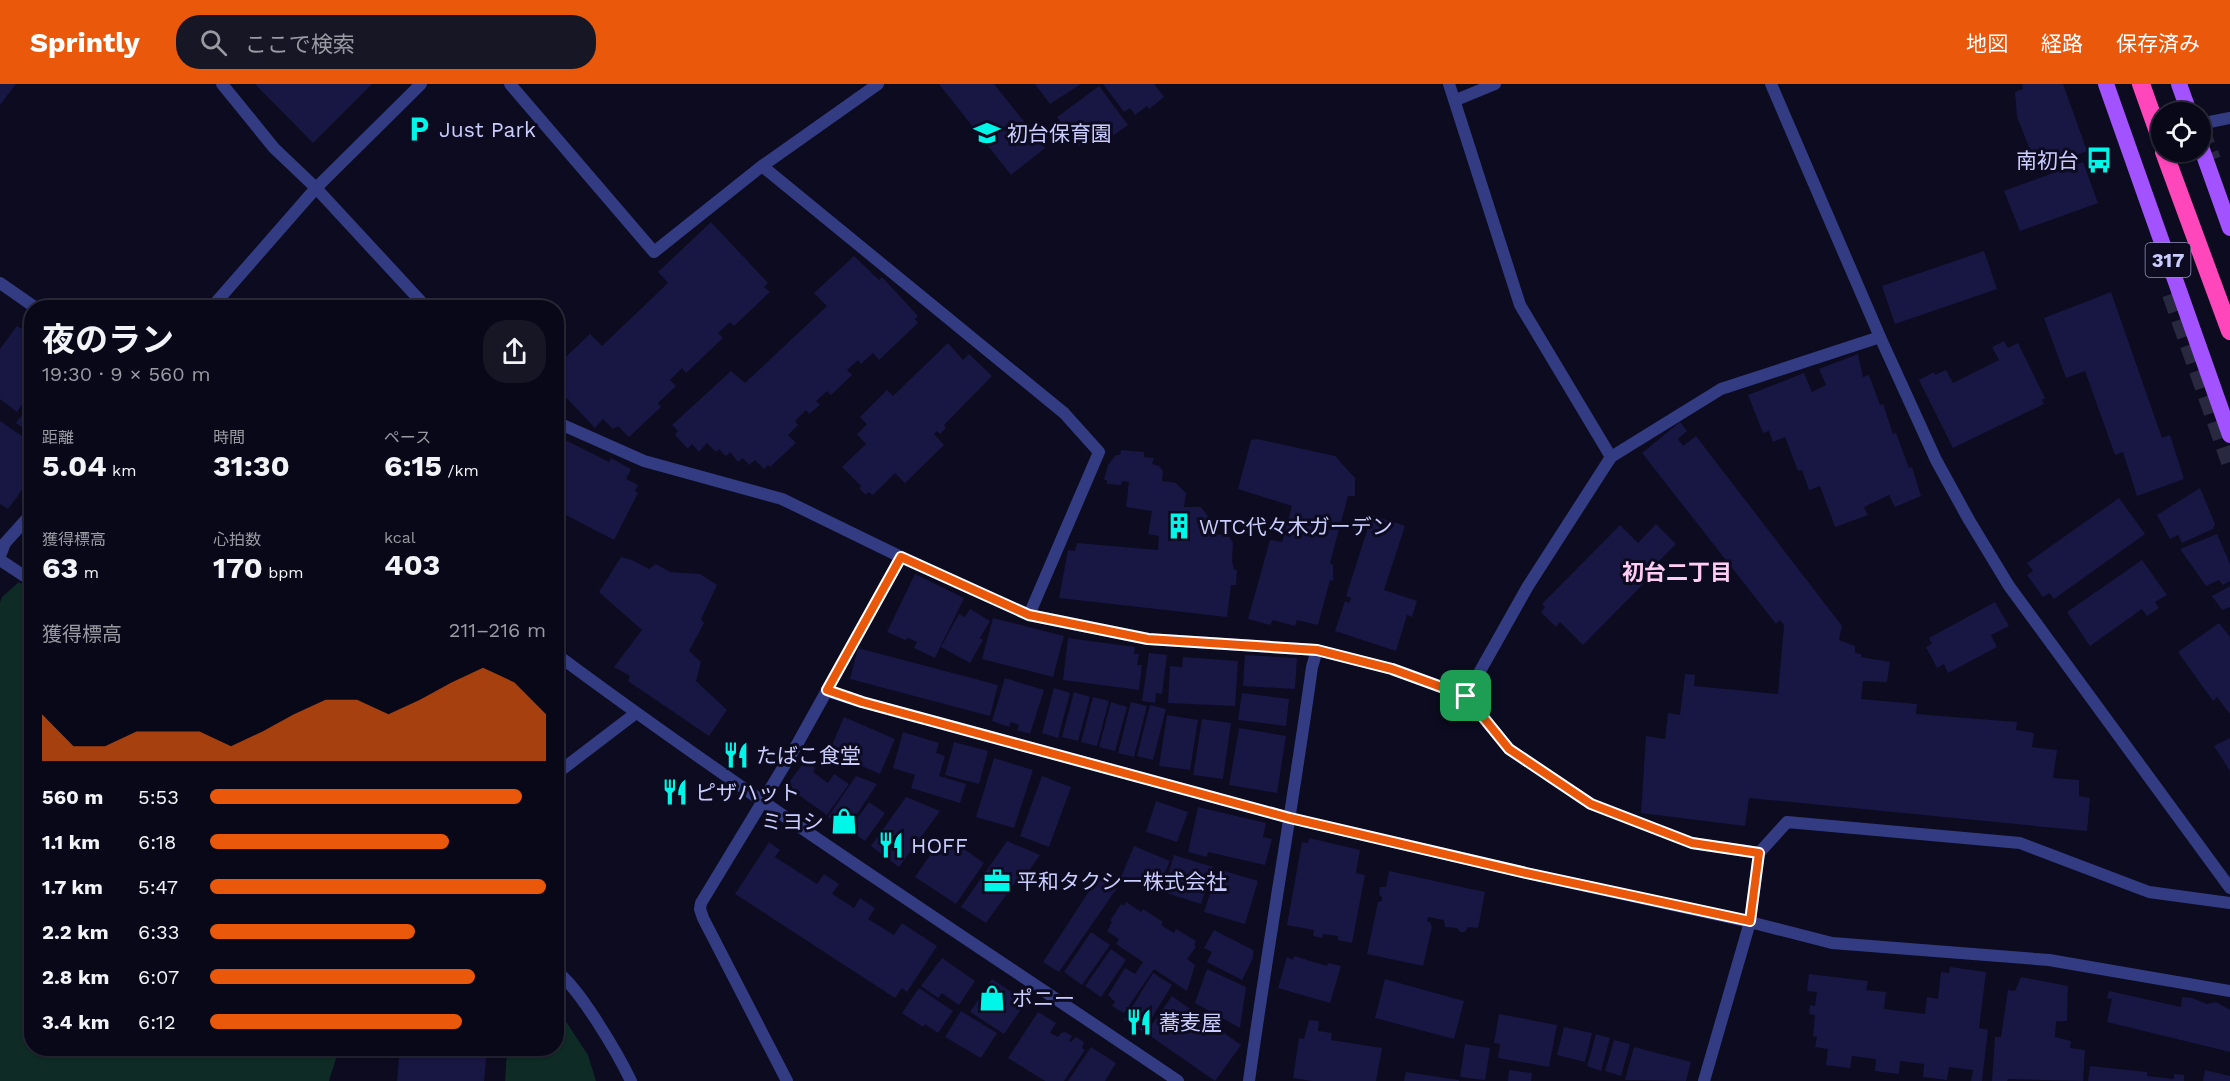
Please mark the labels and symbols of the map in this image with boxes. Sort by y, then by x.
parking icon: Just Park [404,114,434,144]
place label: Just Park [439,117,536,142]
school or university icon: 初台保育園 [972,118,1002,148]
place label: 初台保育園 [1007,121,1112,146]
bus stop icon: 南初台 [2084,145,2114,175]
place label: 南初台 [2016,148,2079,173]
road number: 317 [2146,243,2190,277]
building icon: WTC代々木ガーデン [1164,511,1194,541]
place label: WTC代々木ガーデン [1199,514,1393,539]
district label: 初台二丁目 [1622,560,1732,585]
pin [1440,670,1491,721]
restaurant icon: たばこ食堂 [721,740,751,770]
place label: たばこ食堂 [756,743,861,768]
restaurant icon: ピザハット [660,777,690,807]
place label: ピザハット [695,780,800,805]
shop icon: ミヨシ [829,806,859,836]
place label: ミヨシ [761,809,824,834]
restaurant icon: HOFF [876,830,906,860]
place label: HOFF [911,833,968,858]
office icon: 平和タクシー株式会社 [982,866,1012,896]
place label: 平和タクシー株式会社 [1017,869,1227,894]
shop icon: ポニー [977,983,1007,1013]
place label: ポニー [1012,986,1075,1011]
restaurant icon: 蕎麦屋 [1124,1007,1154,1037]
place label: 蕎麦屋 [1159,1010,1222,1035]

